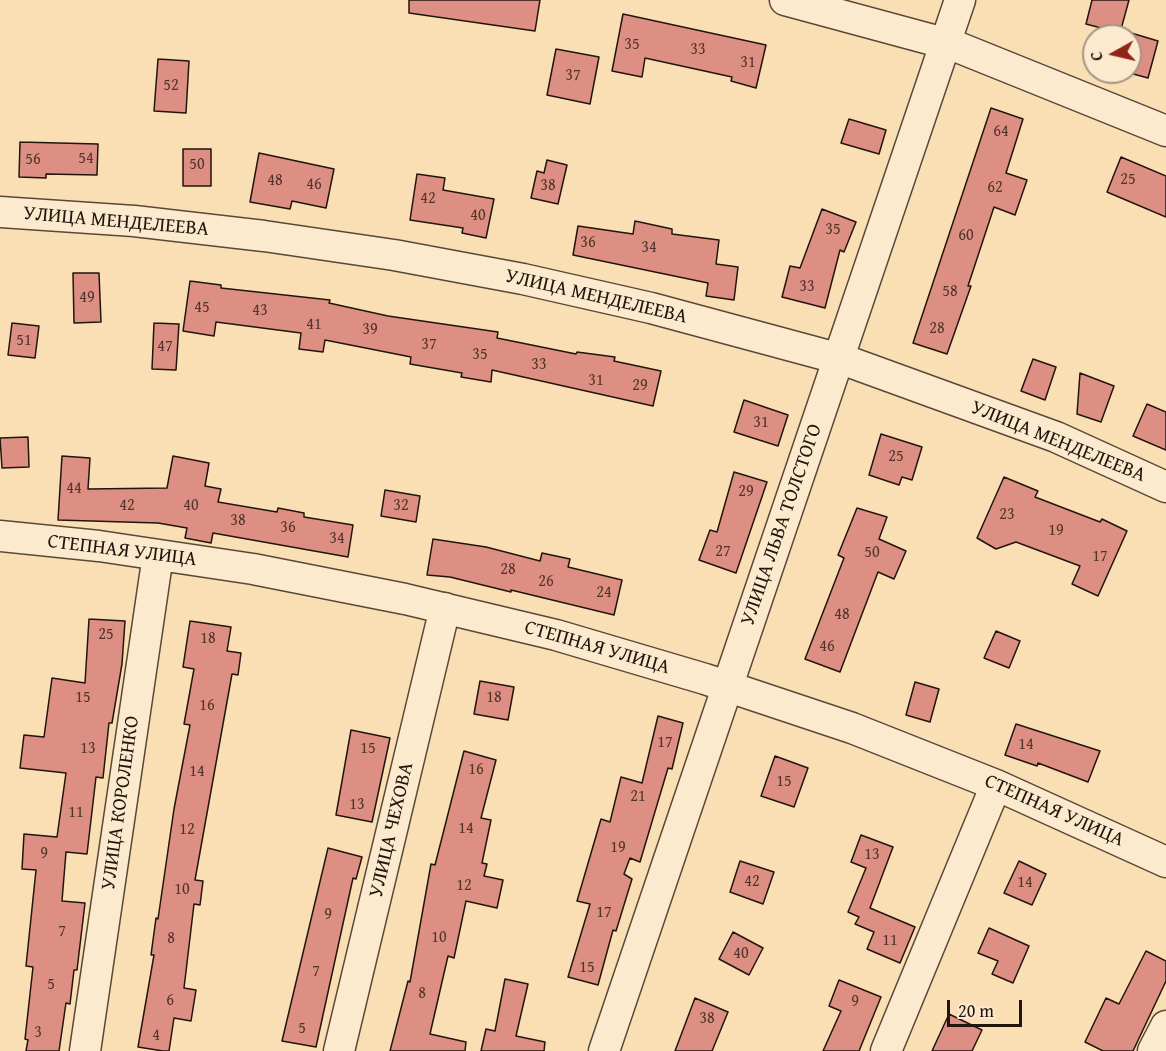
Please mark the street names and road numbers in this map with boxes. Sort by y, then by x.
street label: УЛИЦА МЕНДЕЛЕЕВА [22,202,210,242]
street label: УЛИЦА МЕНДЕЛЕЕВА [503,264,689,330]
street label: УЛИЦА МЕНДЕЛЕЕВА [967,396,1149,488]
street label: УЛИЦА ЛЬВА ТОЛСТОГО [736,421,828,629]
street label: СТЕПНАЯ УЛИЦА [46,530,198,572]
street label: СТЕПНАЯ УЛИЦА [522,616,672,680]
street label: УЛИЦА КОРОЛЕНКО [97,714,145,892]
street label: УЛИЦА ЧЕХОВА [365,760,419,900]
street label: СТЕПНАЯ УЛИЦА [981,770,1127,852]

